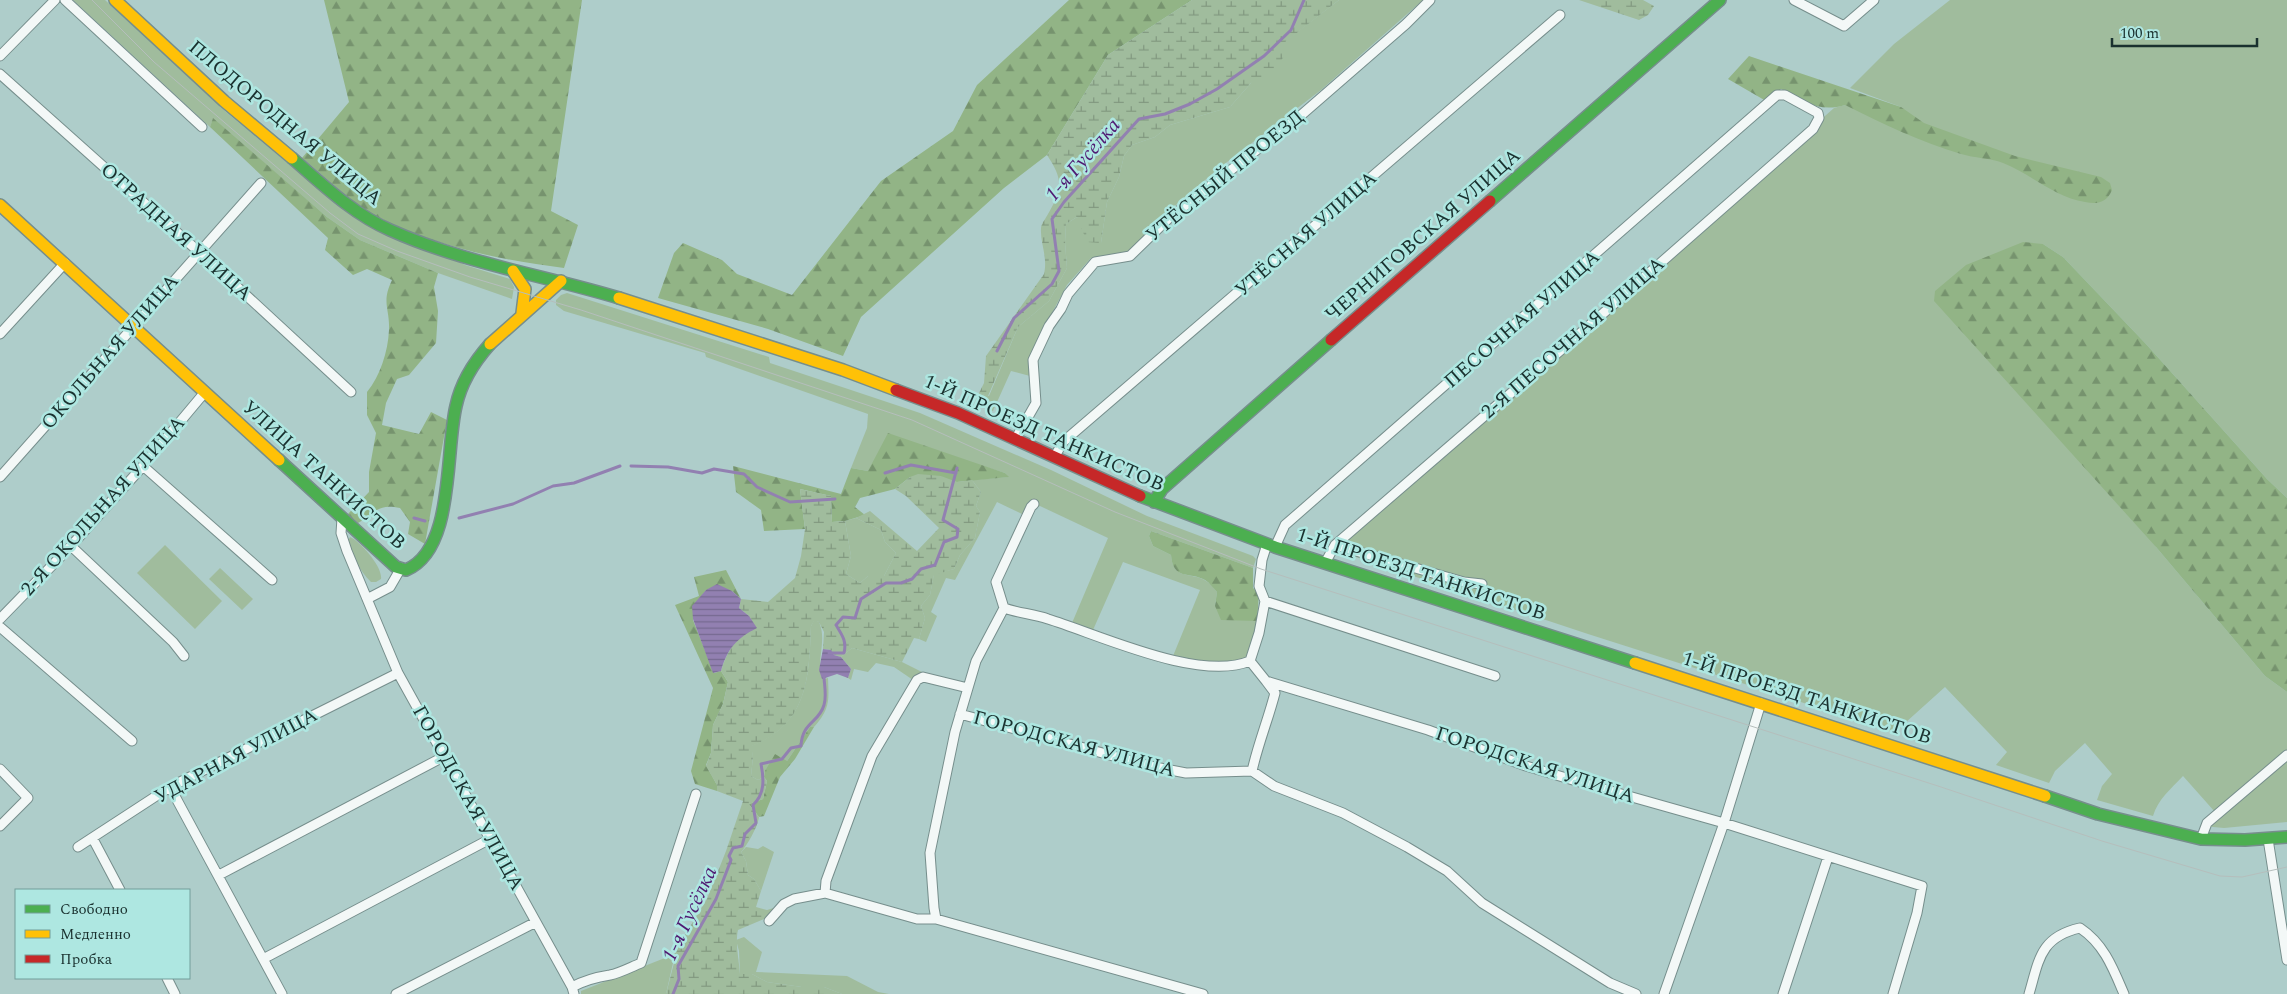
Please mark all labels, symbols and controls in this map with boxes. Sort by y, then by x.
scale bar [2112,15,2257,47]
text: 100 m [2120,22,2159,45]
street label: ПЛОДОРОДНАЯ УЛИЦА [182,33,388,213]
street label: УТЁСНЫЙ ПРОЕЗД [1139,103,1311,249]
water label: 1-я Гусёлка [1037,111,1129,209]
street label: ЧЕРНИГОВСКАЯ УЛИЦА [1318,141,1528,329]
street label: ОТРАДНАЯ УЛИЦА [93,156,259,308]
street label: УТЁСНАЯ УЛИЦА [1228,164,1384,304]
street label: ПЕСОЧНАЯ УЛИЦА [1437,242,1607,396]
street label: 2-Я ПЕСОЧНАЯ УЛИЦА [1475,250,1671,426]
street label: ОКОЛЬНАЯ УЛИЦА [34,268,186,436]
street label: 1-Й ПРОЕЗД ТАНКИСТОВ [919,366,1169,500]
street label: УЛИЦА ТАНКИСТОВ [235,393,413,557]
street label: 2-Я ОКОЛЬНАЯ УЛИЦА [14,409,192,603]
street label: 1-Й ПРОЕЗД ТАНКИСТОВ [1293,519,1549,629]
street label: 1-Й ПРОЕЗД ТАНКИСТОВ [1679,643,1935,753]
street label: УДАРНАЯ УЛИЦА [149,700,323,812]
street label: ГОРОДСКАЯ УЛИЦА [404,700,532,896]
street label: ГОРОДСКАЯ УЛИЦА [970,703,1178,785]
street label: ГОРОДСКАЯ УЛИЦА [1431,719,1639,811]
water label: 1-я Гусёлка [654,861,726,967]
legend [15,889,190,979]
text: Свободно [60,898,128,921]
text: Медленно [60,923,131,946]
text: Пробка [60,948,113,971]

